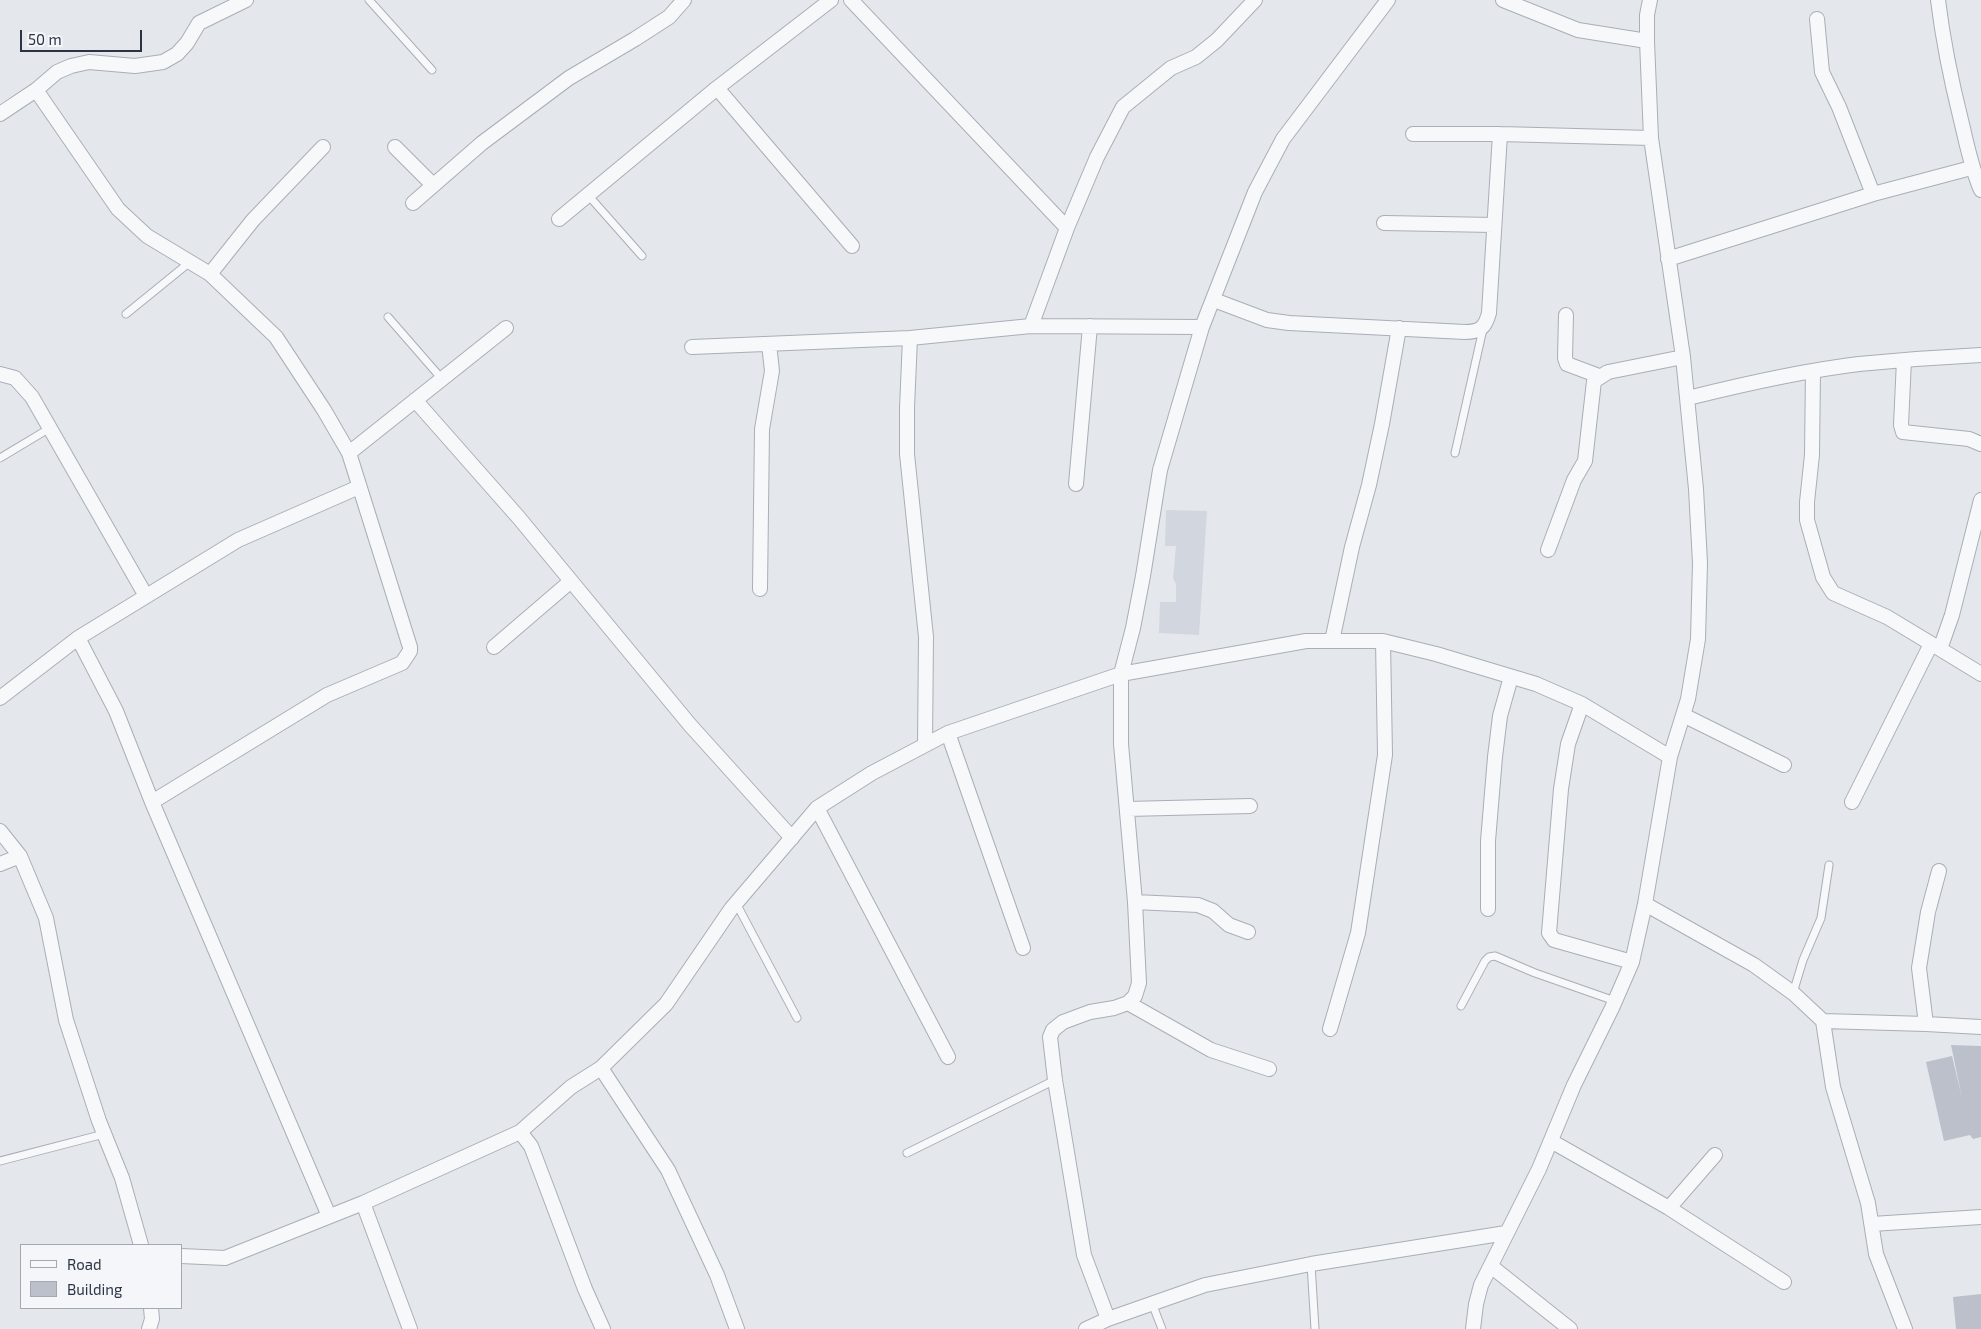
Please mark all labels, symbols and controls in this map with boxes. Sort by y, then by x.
scale bar [22,20,145,52]
text: 50 m [28,30,62,48]
legend [20,1244,182,1309]
text: Road [67,1255,102,1273]
text: Building [67,1280,122,1298]

